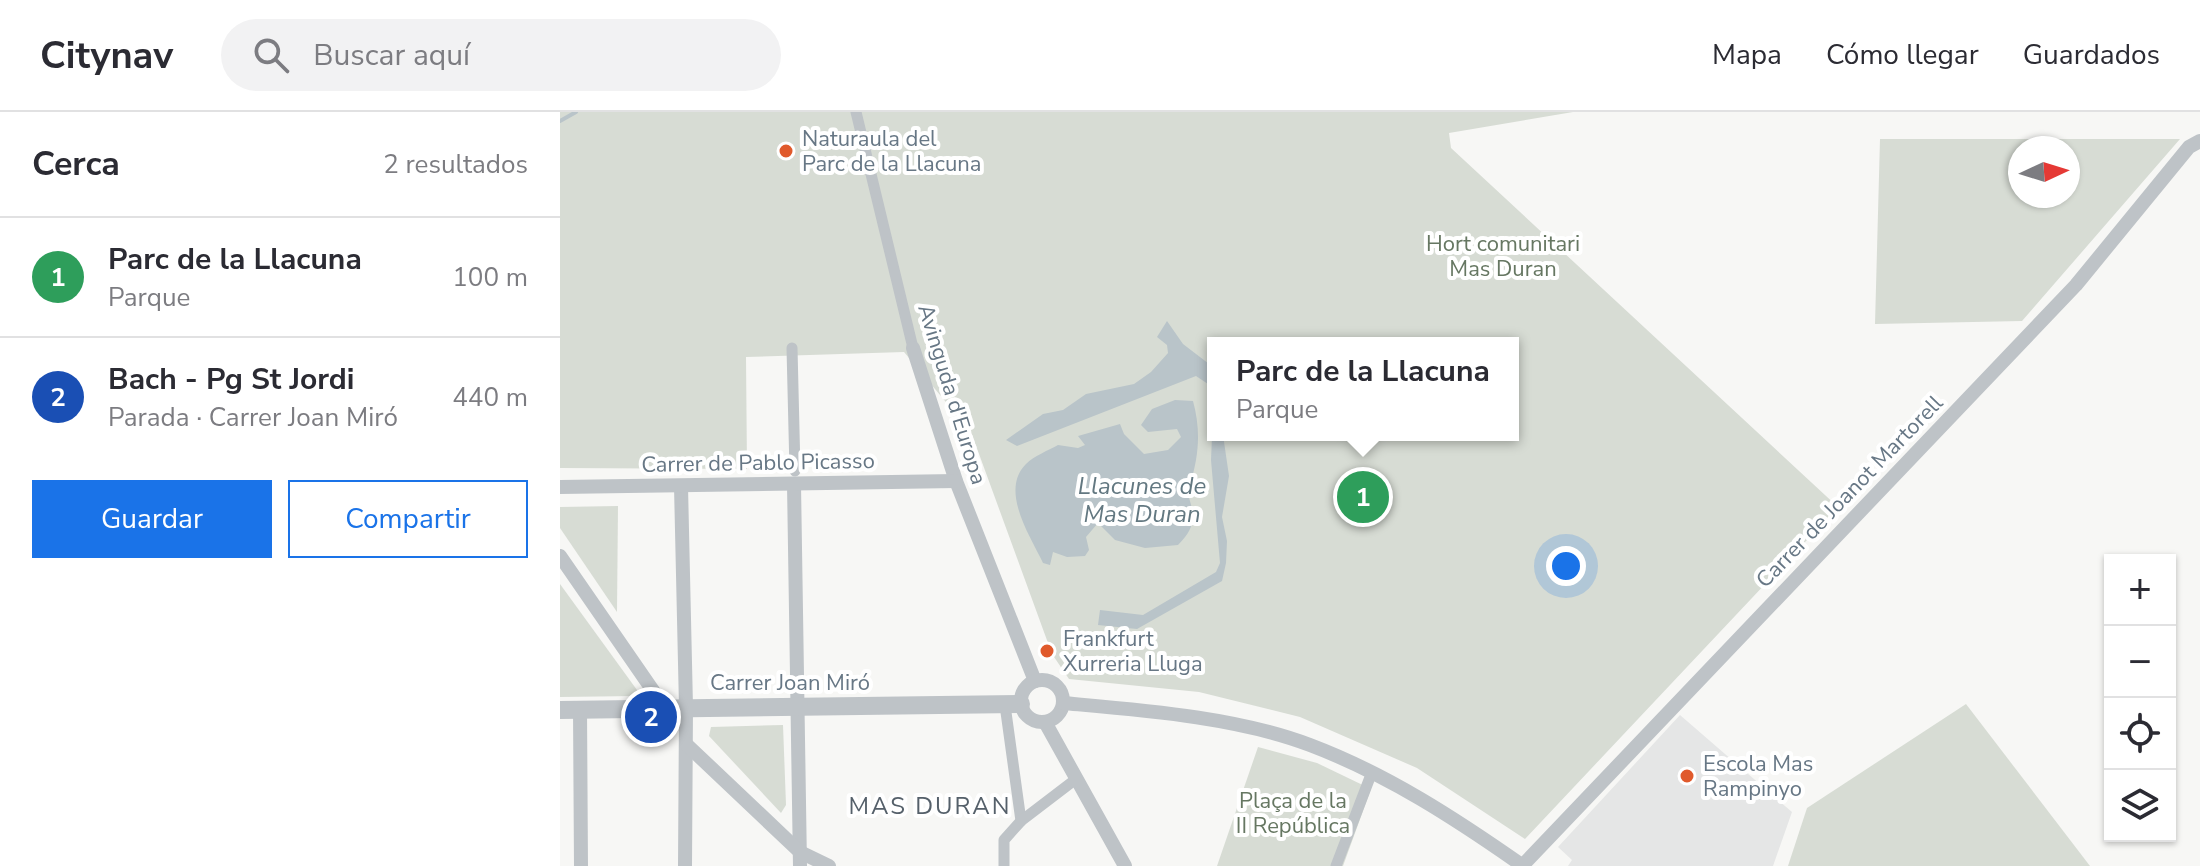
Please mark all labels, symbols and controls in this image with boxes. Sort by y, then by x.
search box [221,19,781,91]
text: Citynav [40,30,173,81]
icon: search [249,33,293,77]
text: Buscar aquí [313,35,470,76]
text: Mapa [1712,36,1782,74]
text: Cómo llegar [1826,36,1979,74]
text: Guardados [2023,36,2160,74]
place label: Naturaula del Parc de la Llacuna [802,124,981,179]
north arrow [2008,136,2080,208]
text: Cerca [32,141,120,187]
marker: Naturaula del Parc de la Llacuna [777,142,795,160]
text: 2 resultados [383,147,528,182]
park label: Hort comunitari Mas Duran [1426,229,1580,284]
text: Parc de la Llacuna [108,239,362,280]
text: 1 [50,260,66,295]
text: 100 m [452,260,528,295]
text: Parque [108,280,190,315]
street label: Avinguda d'Europa [910,300,994,488]
popup [1207,337,1519,441]
text: Parc de la Llacuna [1236,351,1490,392]
text: Bach - Pg St Jordi [108,359,355,400]
text: 2 [50,380,66,415]
text: 440 m [452,380,528,415]
street label: Carrer de Joanot Martorell [1750,388,1950,595]
text: Parque [1236,392,1318,427]
text: Parada · Carrer Joan Miró [108,400,398,435]
street label: Carrer de Pablo Picasso [641,446,875,480]
pin: 1 [1337,467,1389,527]
water label: Llacunes de Mas Duran [1078,470,1206,530]
button: Guardar [32,480,272,558]
button: Compartir [288,480,528,558]
your location [1546,546,1586,586]
map controls [2104,554,2176,842]
button: + [2104,554,2176,626]
place label: Frankfurt Xurreria Lluga [1063,624,1203,679]
button: − [2104,626,2176,698]
marker: Frankfurt Xurreria Lluga [1038,642,1056,660]
street label: Carrer Joan Miró [710,668,870,698]
pin: 2 [625,687,677,747]
button: locate [2104,698,2176,770]
place label: Escola Mas Rampinyo [1703,749,1813,804]
marker: Escola Mas Rampinyo [1678,767,1696,785]
button: layers [2104,770,2176,842]
park label: Plaça de la II República [1236,786,1350,841]
district label: MAS DURAN [848,790,1012,822]

